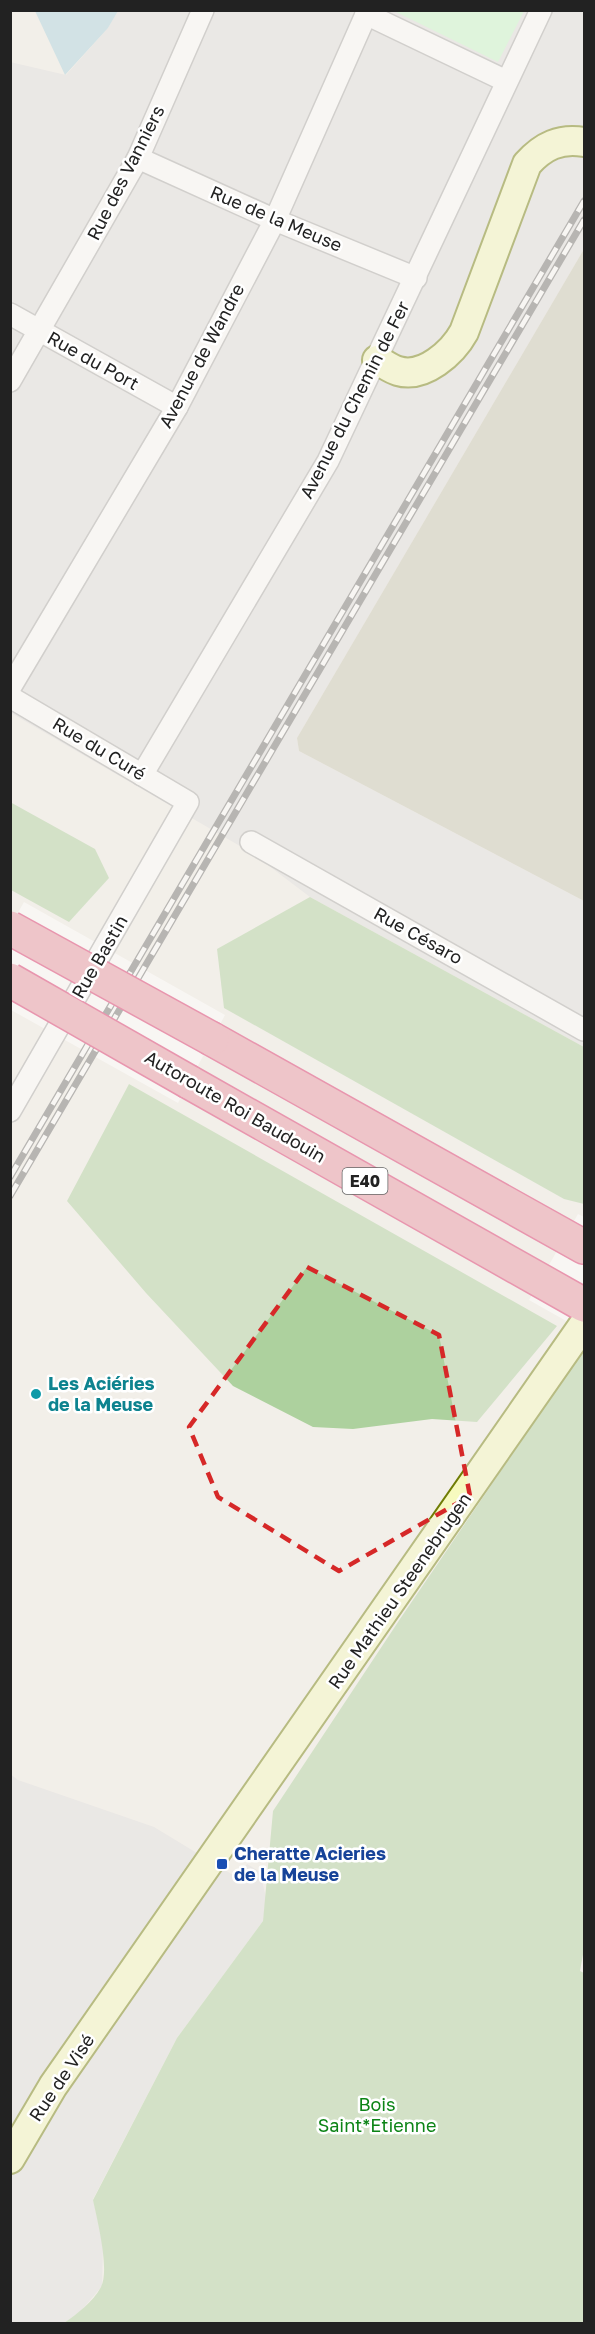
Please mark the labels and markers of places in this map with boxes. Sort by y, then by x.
place label: Les Aciéries de la Meuse [48,1372,155,1415]
marker: Les Aciéries de la Meuse [29,1387,43,1401]
place label: Cheratte Acieries de la Meuse [234,1842,386,1885]
marker: Cheratte Acieries de la Meuse [215,1857,229,1871]

